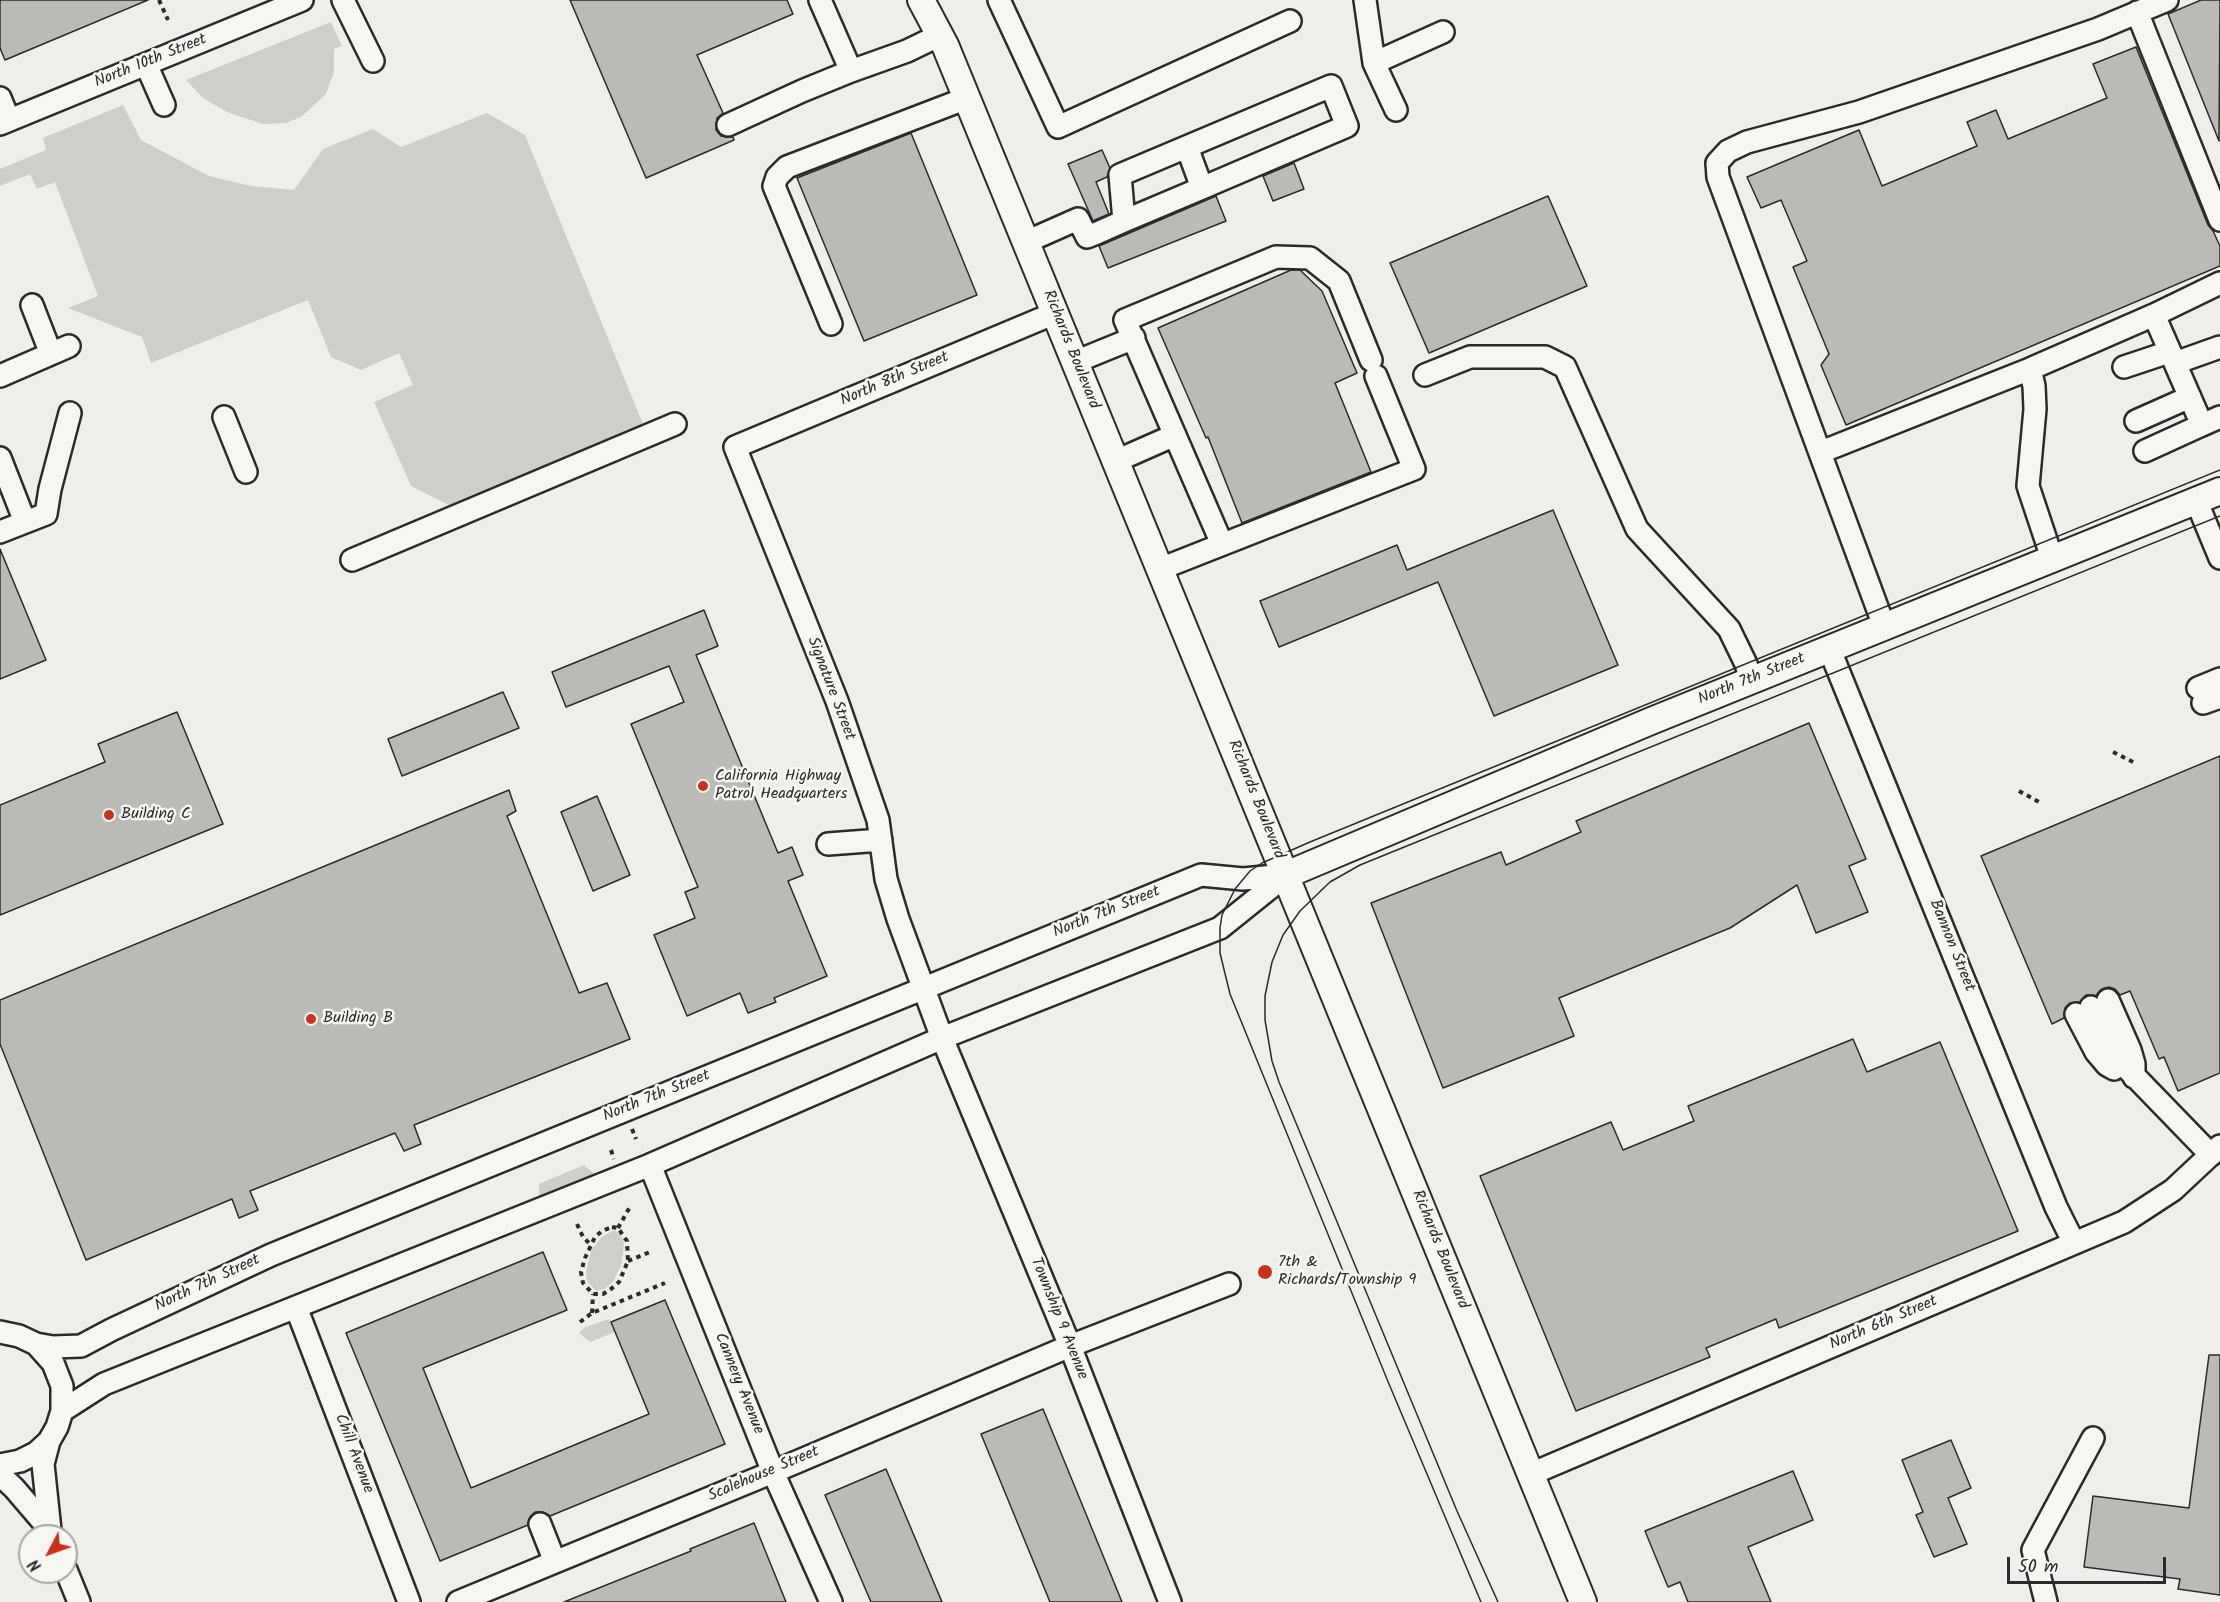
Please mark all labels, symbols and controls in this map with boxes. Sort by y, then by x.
street label: North 10th Street [92,31,210,93]
street label: Richards Boulevard [1037,288,1103,412]
street label: North 8th Street [838,349,952,411]
street label: Signature Street [801,635,859,743]
street label: North 7th Street [1696,650,1808,710]
street label: Richards Boulevard [1222,738,1288,862]
place label: California Highway Patrol Headquarters [715,767,847,805]
marker: California Highway Patrol Headquarters [696,779,710,793]
place label: Building C [121,805,191,825]
marker: Building C [102,808,116,822]
street label: North 7th Street [1051,883,1163,943]
street label: Bannon Street [1924,897,1978,995]
place label: Building B [323,1009,393,1029]
marker: Building B [304,1012,318,1026]
street label: North 7th Street [601,1067,713,1127]
street label: Richards Boulevard [1406,1188,1472,1312]
street label: North 7th Street [152,1251,264,1317]
place label: 7th & Richards/Township 9 [1278,1253,1416,1291]
street label: Township 9 Avenue [1025,1255,1091,1383]
marker: 7th & Richards/Township 9 [1256,1263,1274,1281]
street label: North 6th Street [1827,1293,1941,1355]
street label: Cannery Avenue [709,1330,767,1438]
street label: Chill Avenue [329,1412,377,1496]
street label: Scalehouse Street [706,1443,822,1507]
north arrow [18,1524,78,1584]
scale bar [2010,1545,2169,1583]
text: N [23,1553,48,1577]
text: 50 m [2018,1553,2058,1582]

